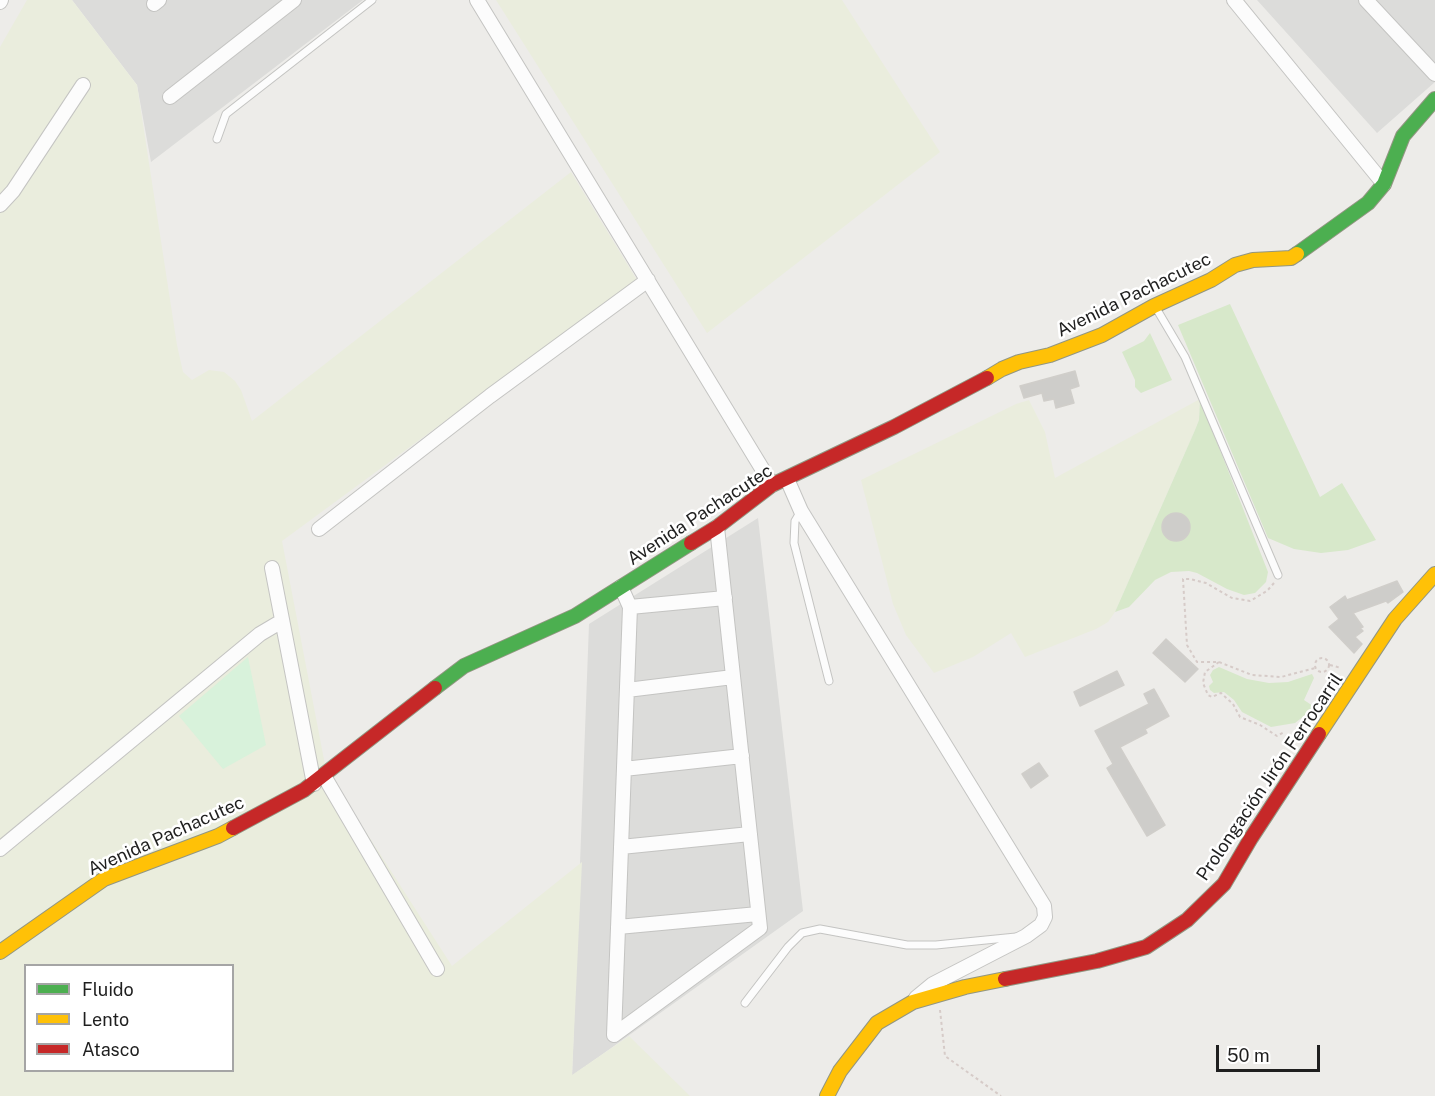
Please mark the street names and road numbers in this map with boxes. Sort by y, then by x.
street label: Avenida Pachacutec [1053,248,1215,342]
street label: Avenida Pachacutec [623,460,777,570]
street label: Prolongación Jirón Ferrocarril [1192,669,1348,885]
street label: Avenida Pachacutec [84,792,248,880]

